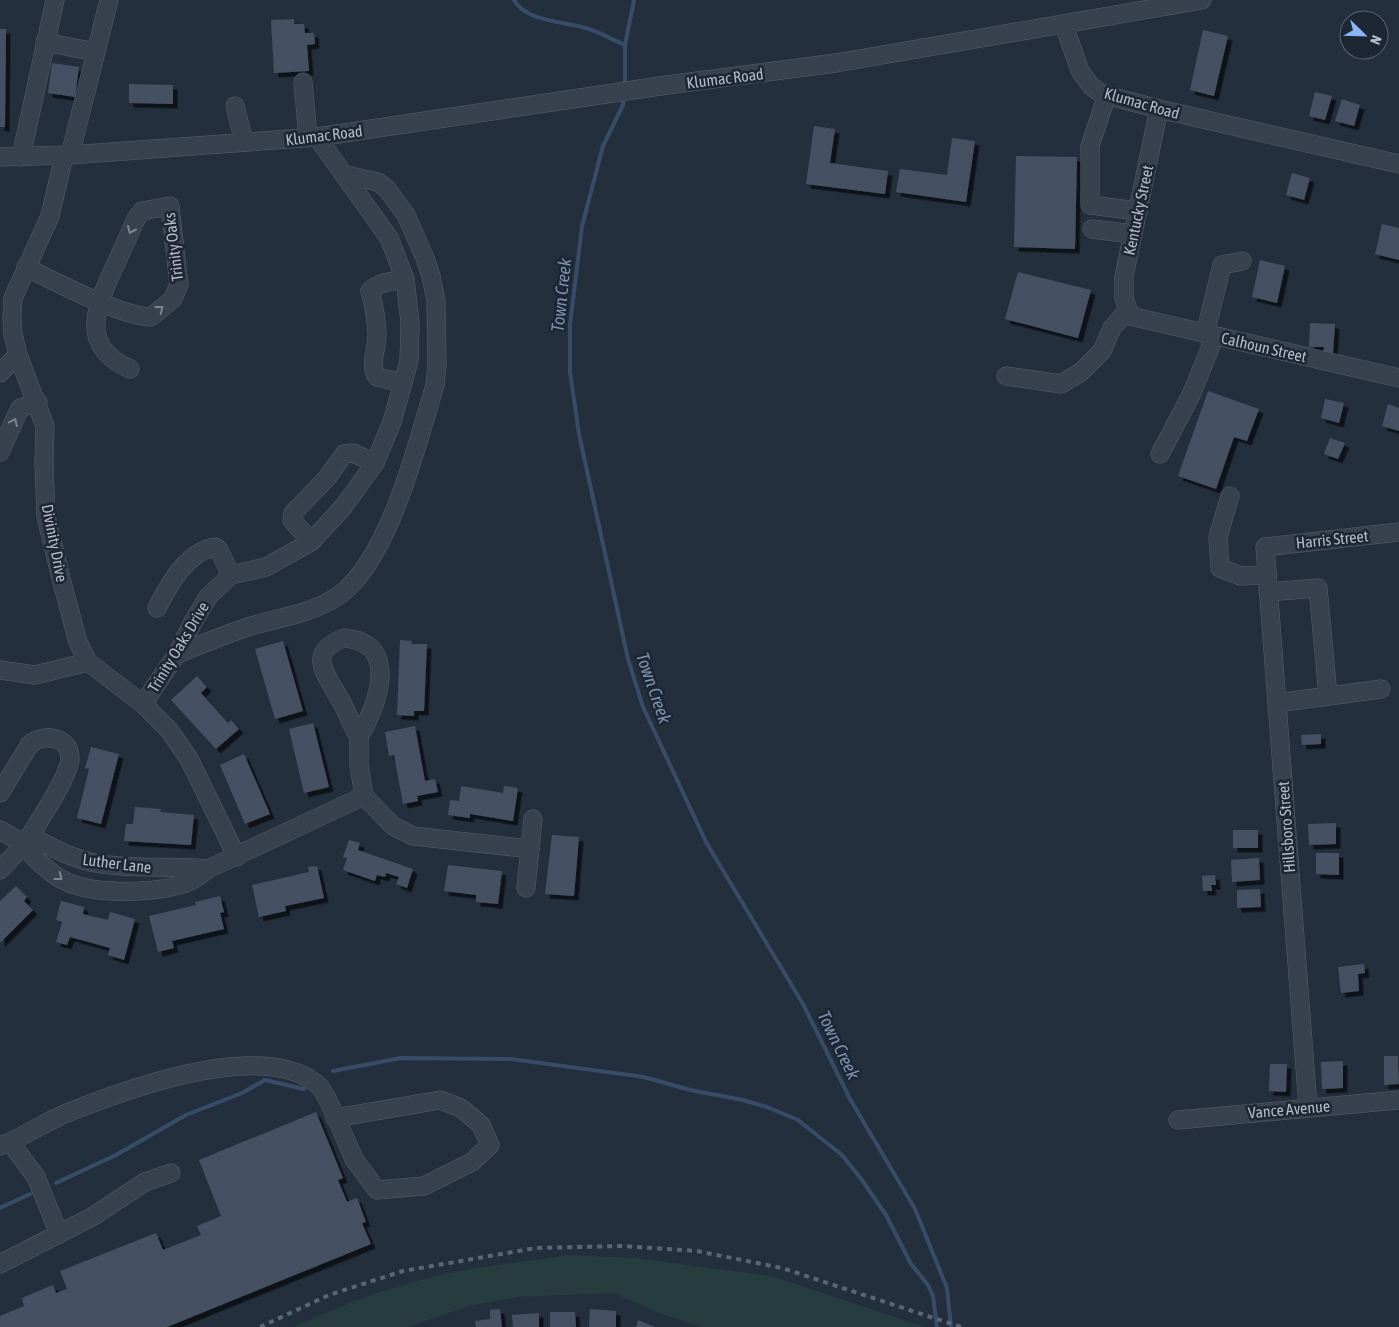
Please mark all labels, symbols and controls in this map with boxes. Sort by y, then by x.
north arrow [1339,10,1389,60]
text: N [1367,33,1385,47]
street label: Klumac Road [685,64,765,92]
street label: Klumac Road [1102,84,1182,122]
street label: Klumac Road [284,121,364,149]
street label: Kentucky Street [1120,163,1157,257]
street label: Trinity Oaks [160,211,187,282]
one-way arrow [126,225,137,234]
water label: Town Creek [547,256,575,333]
one-way arrow [154,307,163,315]
street label: Calhoun Street [1220,328,1309,366]
one-way arrow [8,418,18,427]
street label: Divinity Drive [38,503,71,584]
street label: Harris Street [1295,526,1370,552]
street label: Trinity Oaks Drive [144,599,213,696]
water label: Town Creek [632,650,676,727]
street label: Hillsboro Street [1274,780,1298,873]
street label: Luther Lane [82,850,152,876]
one-way arrow [53,871,62,879]
water label: Town Creek [813,1007,865,1084]
street label: Vance Avenue [1247,1096,1331,1122]

